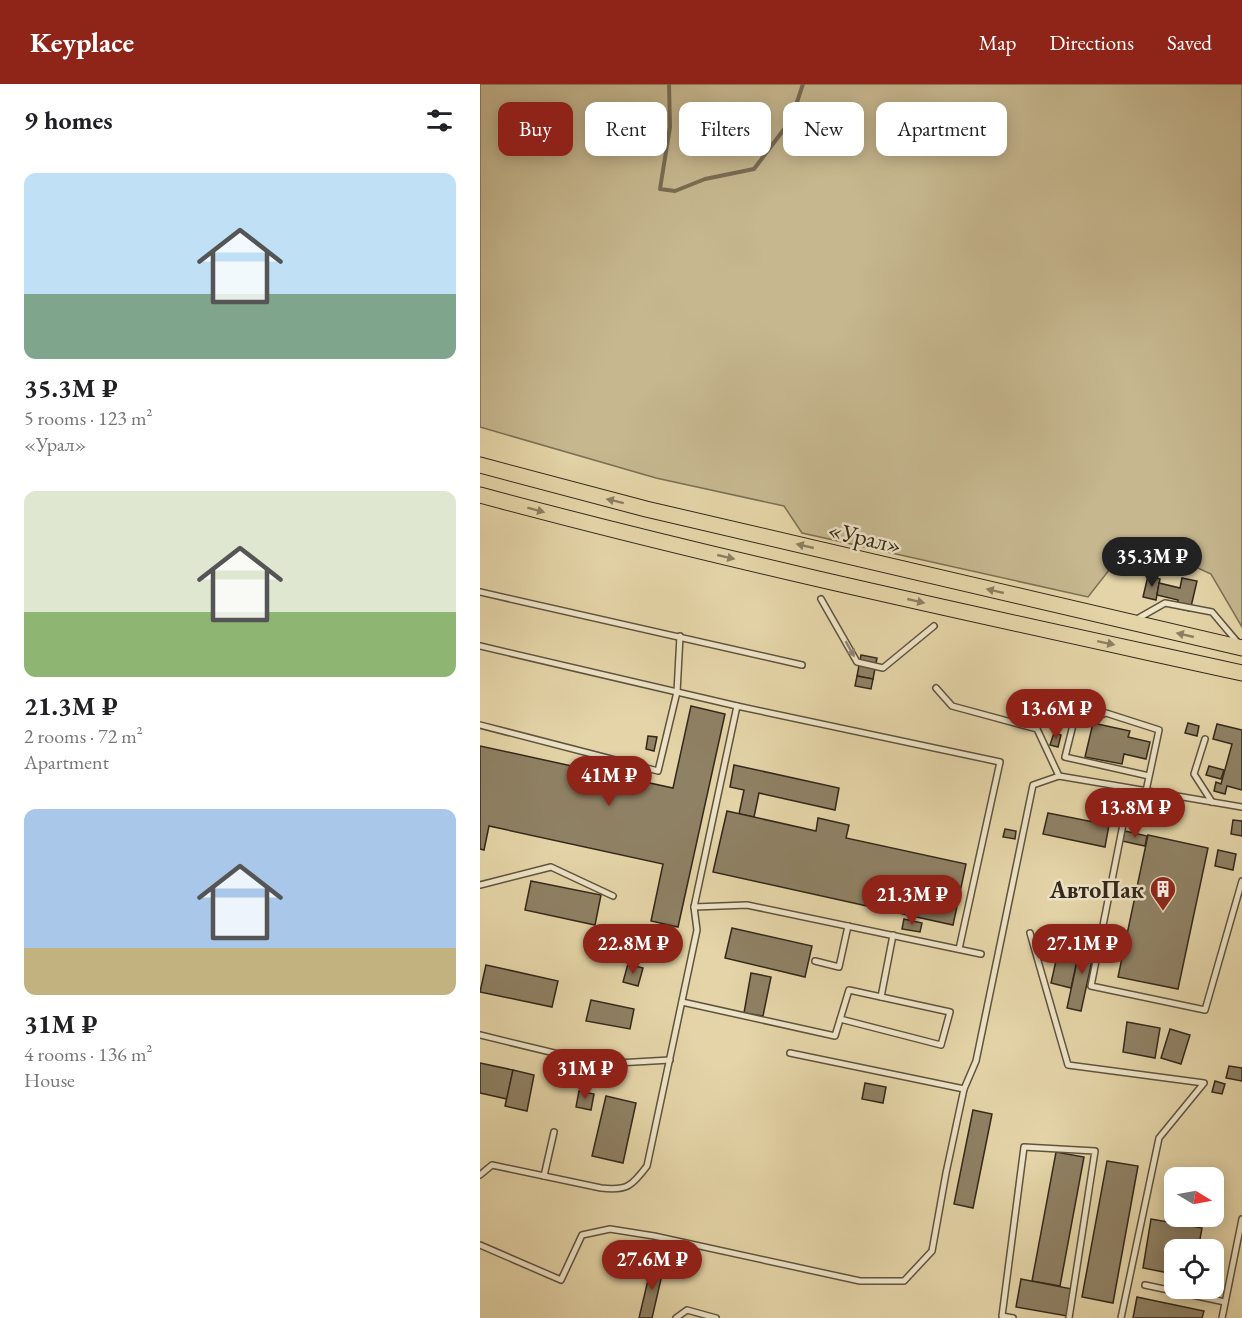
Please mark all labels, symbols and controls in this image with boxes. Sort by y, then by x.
text: Keyplace [30,24,134,60]
text: Map [979,29,1016,56]
text: Directions [1049,29,1134,56]
text: Saved [1167,29,1212,56]
chip: Buy [498,102,573,156]
chip: Rent [585,102,667,156]
chip: Filters [679,102,771,156]
chip: New [783,102,864,156]
chip: Apartment [876,102,1007,156]
text: 9 homes [24,103,113,137]
icon: filters [423,104,456,137]
icon: home [186,212,294,320]
text: 35.3M ₽ [24,371,118,405]
text: 5 rooms · 123 m² [24,405,152,431]
text: «Урал» [24,431,86,457]
one-way arrow [606,496,624,505]
one-way arrow [528,506,546,515]
street label: «Урал» [825,513,905,561]
icon: home [186,530,294,638]
pin: 35.3M ₽ [1097,537,1207,588]
one-way arrow [796,541,814,551]
text: 35.3M ₽ [1116,543,1188,569]
one-way arrow [716,553,735,563]
one-way arrow [986,585,1004,595]
one-way arrow [906,597,925,607]
one-way arrow [1176,629,1194,639]
one-way arrow [1097,639,1116,648]
one-way arrow [845,641,855,658]
text: 21.3M ₽ [24,689,118,723]
pin: 13.6M ₽ [1001,689,1111,740]
text: 13.6M ₽ [1020,695,1092,721]
text: 2 rooms · 72 m² [24,723,143,749]
text: Apartment [24,749,109,775]
pin: 41M ₽ [567,756,651,807]
text: 41M ₽ [581,762,637,788]
pin: 13.8M ₽ [1080,788,1190,839]
text: 13.8M ₽ [1099,794,1171,820]
icon: home [186,848,294,956]
place label: АвтоПак [1049,874,1145,905]
building icon: АвтоПак [1148,874,1178,912]
pin: 21.3M ₽ [857,875,967,926]
text: 21.3M ₽ [876,881,948,907]
pin: 22.8M ₽ [578,924,688,975]
pin: 27.1M ₽ [1027,924,1137,975]
text: 22.8M ₽ [597,930,669,956]
text: 27.1M ₽ [1046,930,1118,956]
text: 31M ₽ [24,1007,98,1041]
text: 4 rooms · 136 m² [24,1041,152,1067]
pin: 31M ₽ [543,1049,627,1100]
text: 31M ₽ [557,1055,613,1081]
text: House [24,1067,75,1093]
north arrow [1164,1167,1224,1227]
map controls [1164,1167,1224,1299]
button: locate [1164,1239,1224,1299]
pin: 27.6M ₽ [597,1240,707,1291]
text: 27.6M ₽ [616,1246,688,1272]

